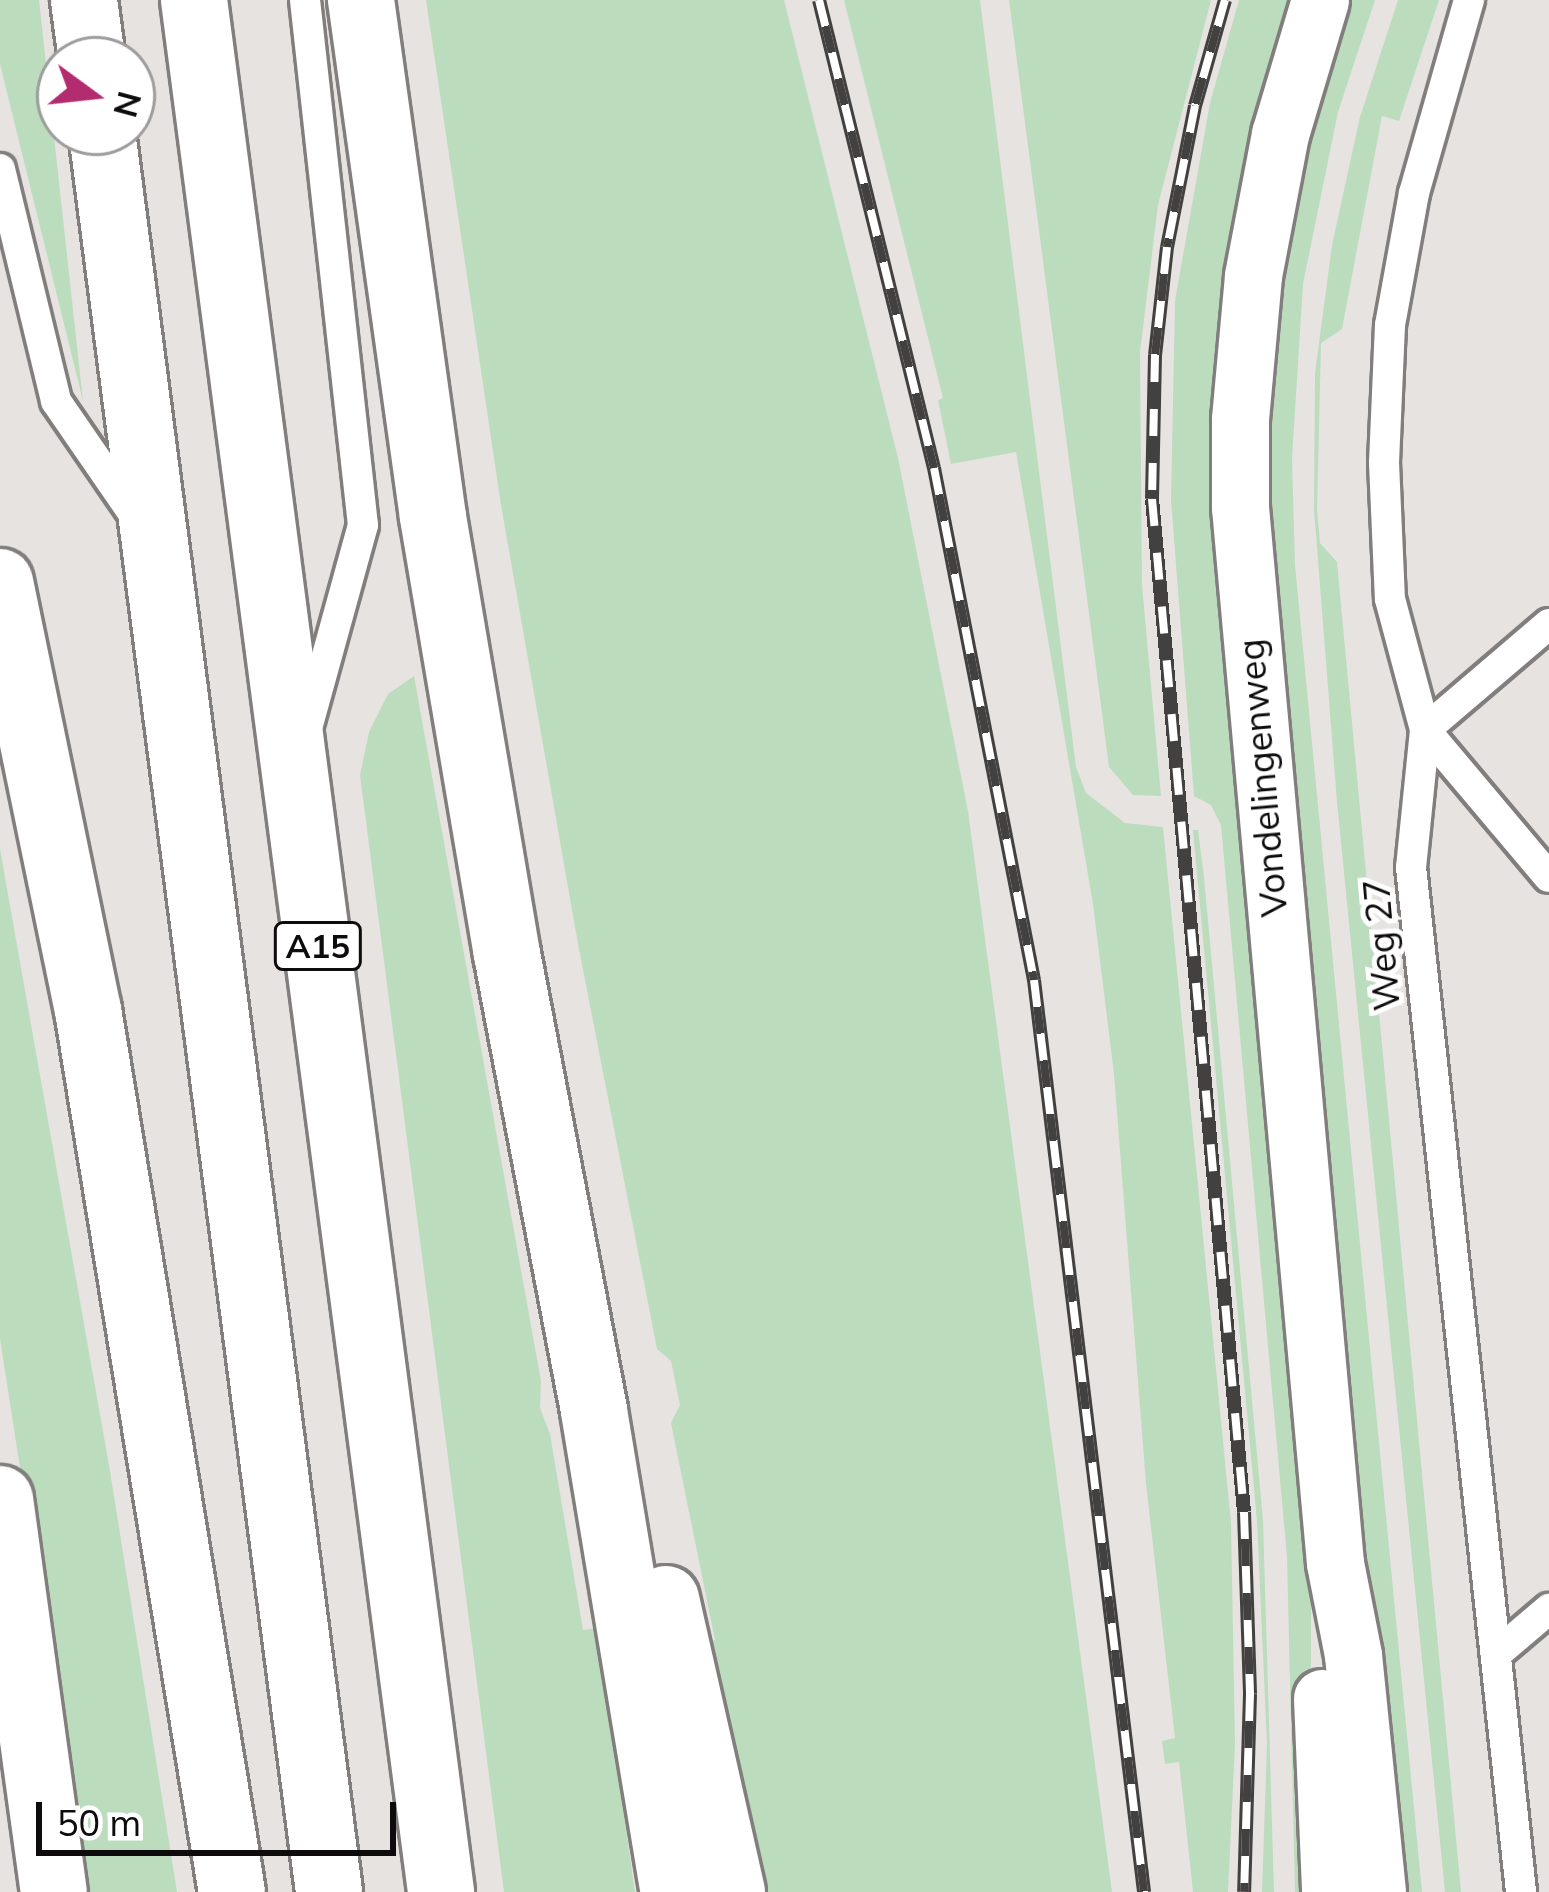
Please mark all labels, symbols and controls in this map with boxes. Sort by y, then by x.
north arrow [36,36,156,156]
text: N [105,87,151,122]
street label: Vondelingenweg [1228,637,1296,919]
street label: Weg 27 [1354,877,1408,1013]
road number: A15 [273,919,363,973]
scale bar [42,1778,402,1852]
text: 50 m [57,1800,141,1845]

